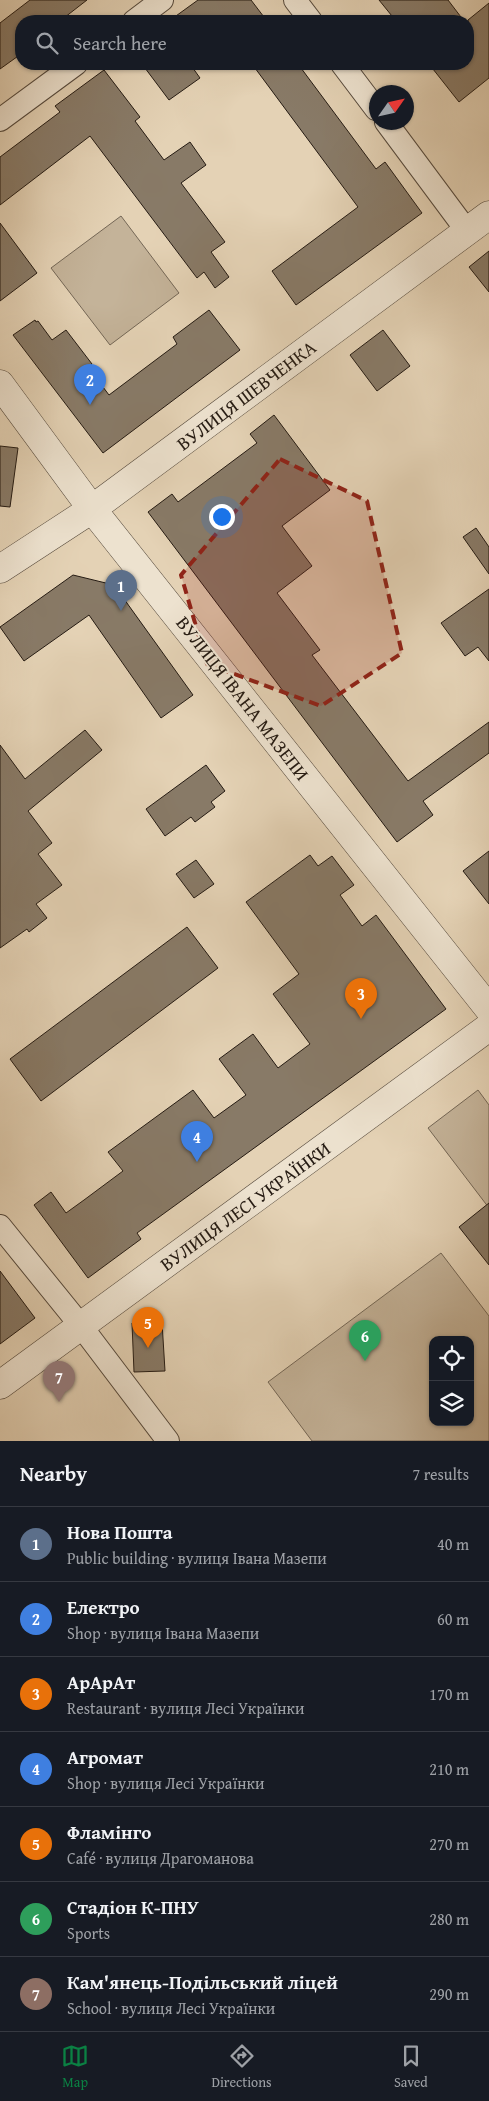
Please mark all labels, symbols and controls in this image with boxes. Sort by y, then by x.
search box [15,15,474,70]
icon: search [33,29,61,57]
text: Search here [73,29,167,57]
north arrow [369,85,414,130]
street label: ВУЛИЦЯ ШЕВЧЕНКА [170,333,322,457]
pin: 2 [74,364,106,405]
your location [209,504,235,530]
pin: 1 [105,570,137,611]
street label: ВУЛИЦЯ ІВАНА МАЗЕПИ [170,610,316,786]
pin: 3 [345,978,377,1019]
pin: 4 [181,1121,213,1162]
street label: ВУЛИЦЯ ЛЕСІ УКРАЇНКИ [154,1134,336,1278]
pin: 5 [132,1307,164,1348]
pin: 6 [349,1320,381,1361]
map controls [429,1336,474,1426]
button: locate [429,1336,474,1381]
pin: 7 [43,1361,75,1402]
button: layers [429,1381,474,1426]
text: Nearby [20,1458,87,1489]
text: 7 results [412,1462,469,1486]
text: Нова Пошта [67,1518,172,1546]
text: 1 [32,1532,40,1556]
text: 40 m [437,1532,469,1556]
text: Public building · вулиця Івана Мазепи [67,1546,327,1570]
text: Електро [67,1593,140,1621]
text: 2 [32,1607,40,1631]
text: 60 m [437,1607,469,1631]
text: Shop · вулиця Івана Мазепи [67,1621,259,1645]
text: АрАрАт [67,1668,135,1696]
text: 3 [32,1682,40,1706]
text: 170 m [429,1682,469,1706]
text: Restaurant · вулиця Лесі Українки [67,1696,304,1720]
text: Агромат [67,1743,143,1771]
text: 4 [32,1757,40,1781]
text: 210 m [429,1757,469,1781]
text: Shop · вулиця Лесі Українки [67,1771,265,1795]
text: Фламінго [67,1818,151,1846]
text: 5 [32,1832,40,1856]
text: 270 m [429,1832,469,1856]
text: Café · вулиця Драгоманова [67,1846,254,1870]
text: Стадіон К-ПНУ [67,1893,198,1921]
text: 6 [32,1907,40,1931]
text: 280 m [429,1907,469,1931]
text: Sports [67,1921,110,1945]
text: Кам'янець-Подільський ліцей [67,1968,338,1996]
text: 7 [32,1982,40,2006]
text: 290 m [429,1982,469,2006]
text: School · вулиця Лесі Українки [67,1996,275,2020]
tab: Map [61,2042,89,2092]
tab: Directions [211,2042,272,2092]
tab: Saved [394,2042,428,2092]

